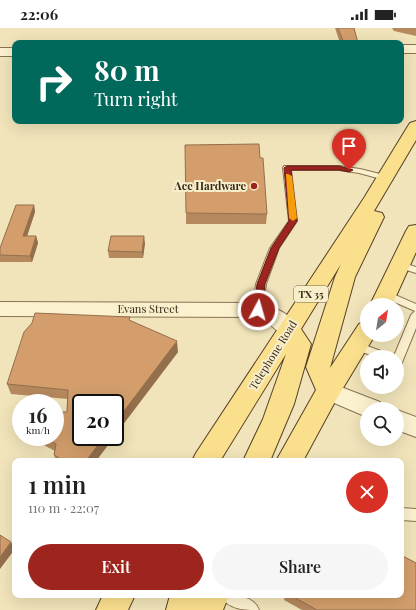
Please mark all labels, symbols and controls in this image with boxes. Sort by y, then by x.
text: 22:06 [20,4,58,24]
text: 80 m [94,51,160,88]
icon: right [28,56,80,108]
text: Turn right [94,87,177,111]
pin [332,129,366,170]
icon: arrive [338,135,360,157]
place label: Ace Hardware [173,178,246,193]
marker: Ace Hardware [249,181,259,191]
road number: TX 35 [294,286,328,302]
position arrow [237,289,279,331]
north arrow [360,298,404,342]
map controls [360,298,404,446]
street label: Evans Street [117,301,179,316]
street label: Telephone Road [245,317,300,392]
button: sound [360,350,404,394]
speed limit sign: 20 [72,394,124,446]
text: 16 [29,401,47,428]
button: search [360,402,404,446]
text: km/h [26,423,50,437]
text: 1 min [28,468,86,500]
button: close [346,471,388,513]
text: 110 m · 22:07 [28,499,99,516]
button: Exit [28,544,204,590]
button: Share [212,544,388,590]

